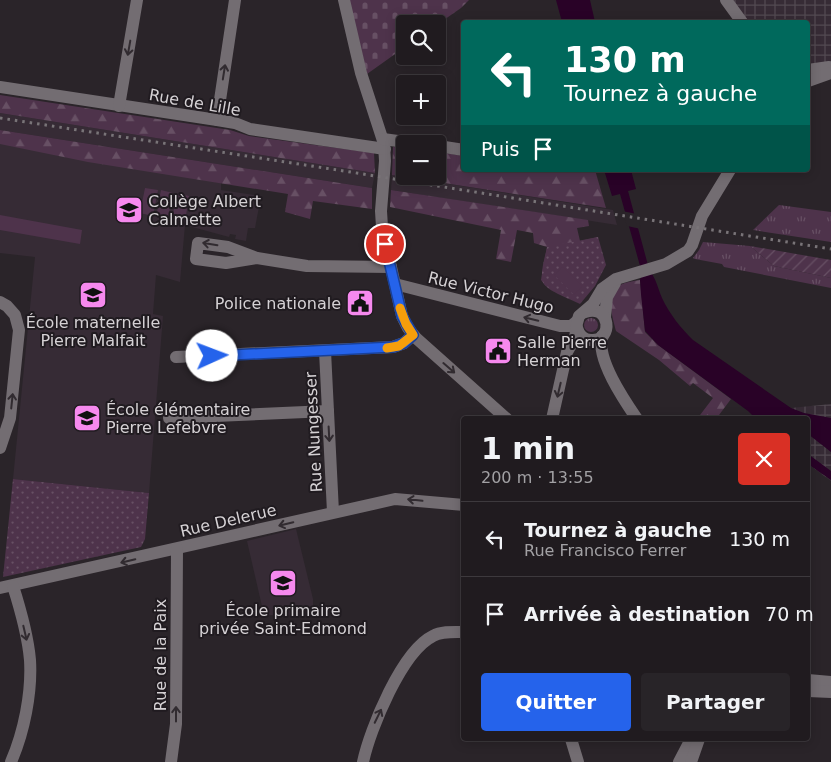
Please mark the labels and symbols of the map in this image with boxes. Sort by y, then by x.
one-way arrow [123,40,133,56]
one-way arrow [219,64,229,80]
street label: Rue de Lille [148,85,242,120]
place label: Collège Albert Calmette [148,192,261,229]
school or university icon: Collège Albert Calmette [114,195,144,225]
pin [364,223,406,265]
one-way arrow [203,239,219,249]
street label: Rue Victor Hugo [426,268,556,317]
school or university icon: École maternelle Pierre Malfait [78,280,108,310]
public building icon: Police nationale [345,288,375,318]
place label: Police nationale [215,294,341,313]
place label: École maternelle Pierre Malfait [26,313,160,350]
one-way arrow [524,314,540,323]
position arrow [185,329,237,381]
place label: Salle Pierre Herman [517,333,607,370]
public building icon: Salle Pierre Herman [483,336,513,366]
one-way arrow [442,362,455,373]
street label: Rue Nungesser [301,371,326,493]
one-way arrow [554,381,563,397]
one-way arrow [7,394,17,410]
place label: École élémentaire Pierre Lefebvre [106,400,250,437]
school or university icon: École élémentaire Pierre Lefebvre [72,403,102,433]
one-way arrow [324,426,334,442]
one-way arrow [408,495,424,505]
street label: Rue Delerue [178,500,278,541]
one-way arrow [278,520,294,529]
one-way arrow [120,556,136,566]
school or university icon: École primaire privée Saint-Edmond [268,568,298,598]
street label: Rue de la Paix [151,599,170,711]
place label: École primaire privée Saint-Edmond [199,601,367,638]
one-way arrow [21,624,30,640]
one-way arrow [171,706,181,722]
one-way arrow [374,709,383,724]

